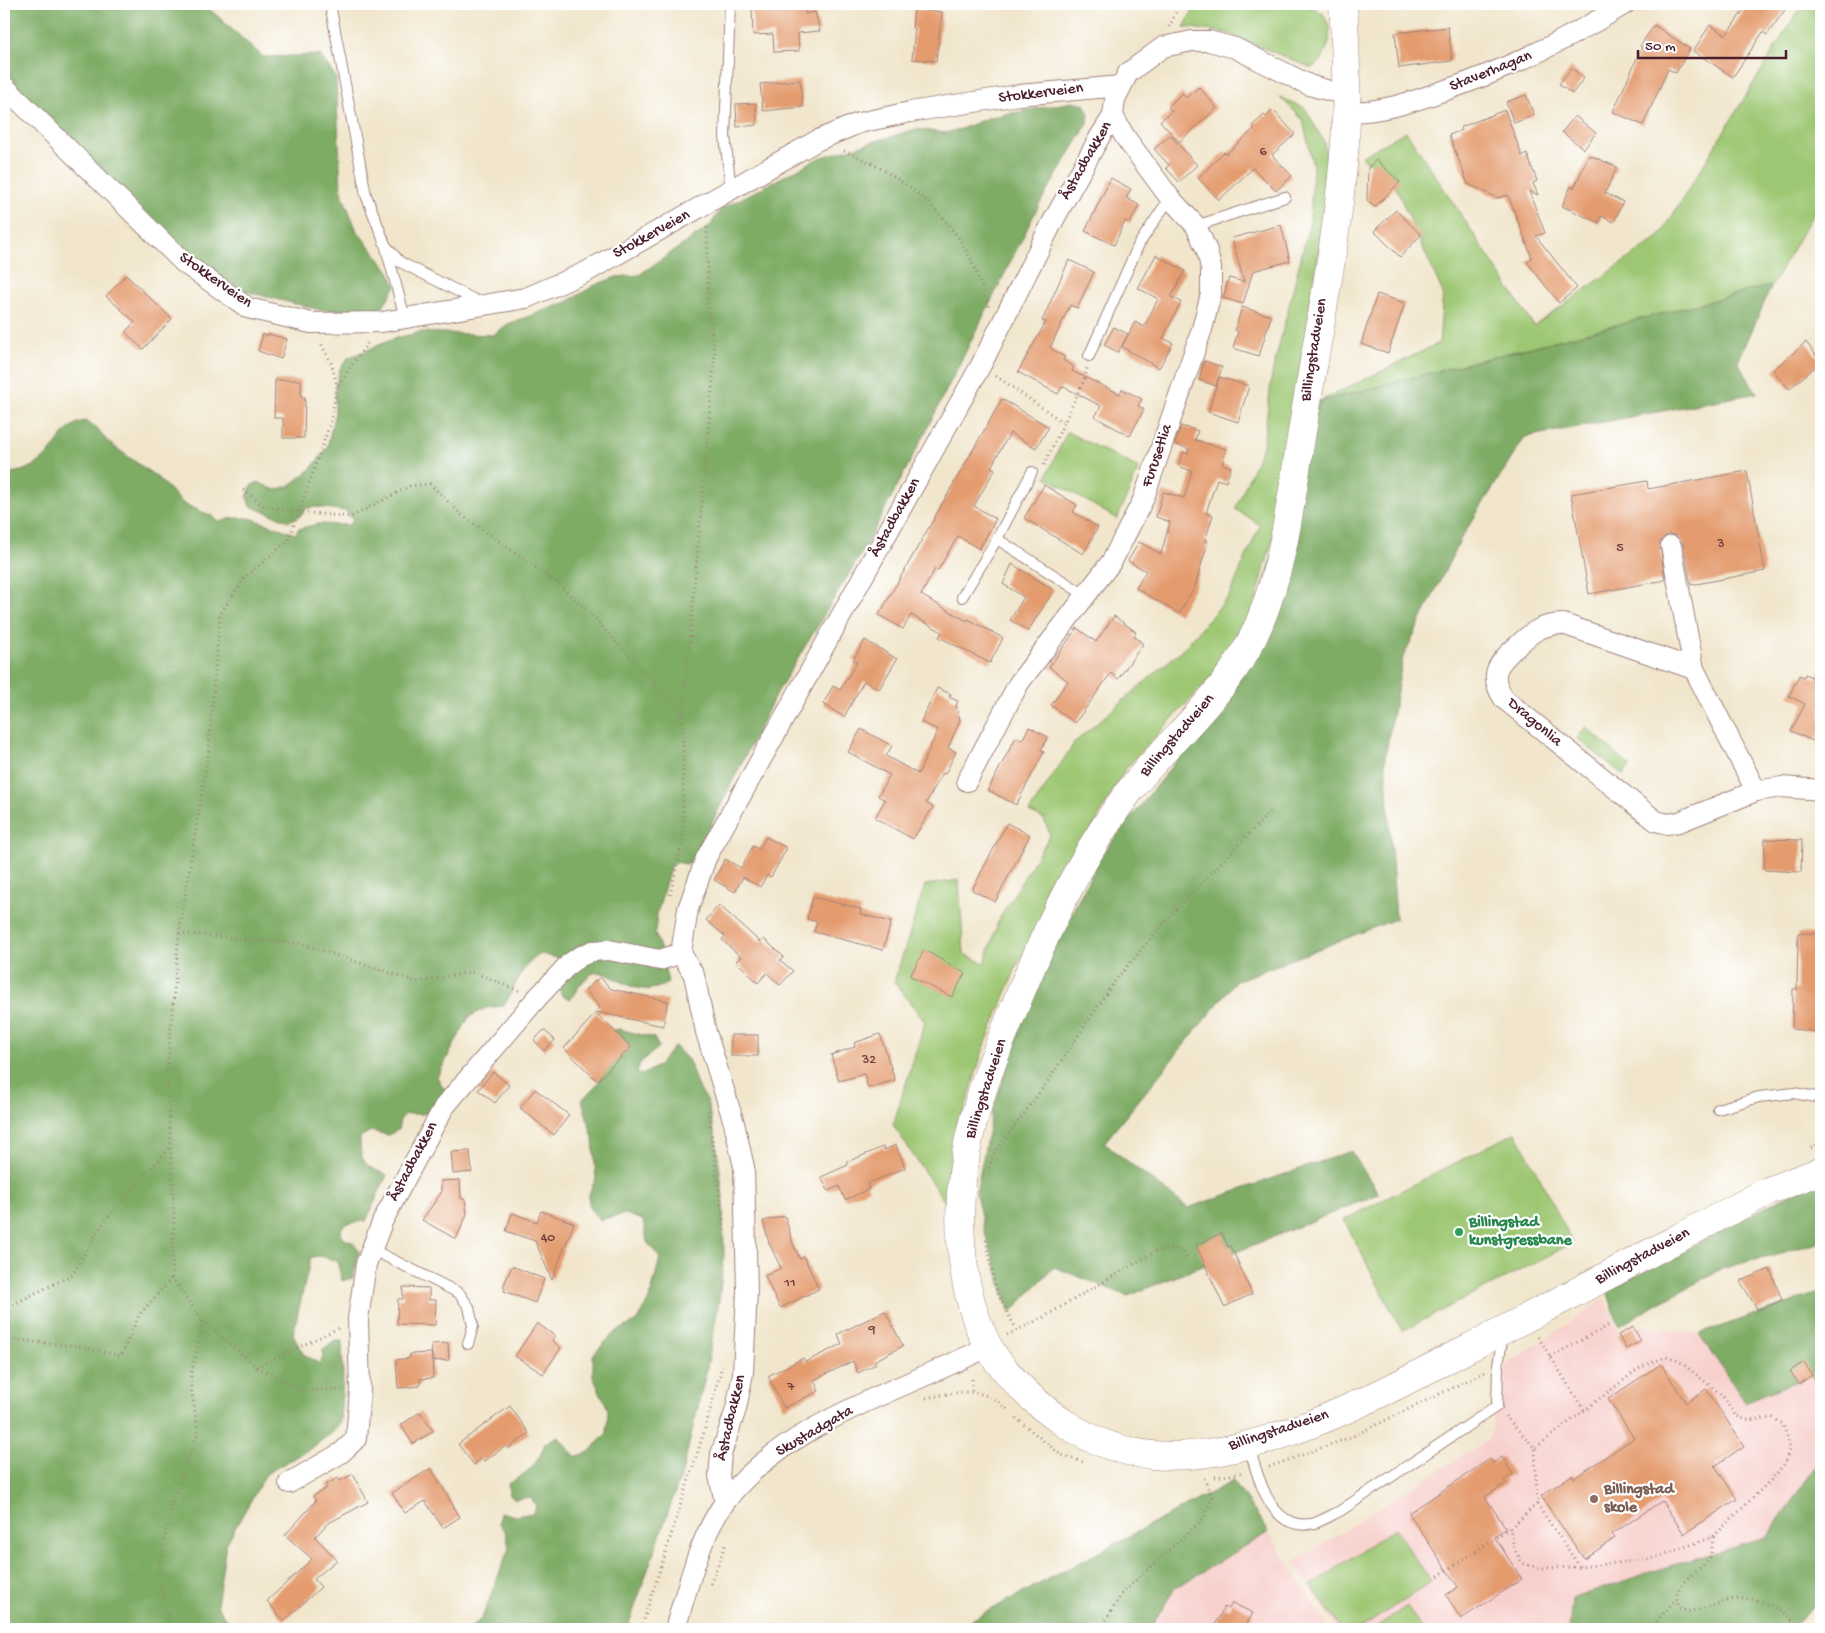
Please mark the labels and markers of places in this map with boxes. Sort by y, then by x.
place label: Billingstad kunstgressbane [1468,1214,1572,1251]
marker: Billingstad kunstgressbane [1453,1226,1465,1238]
place label: Billingstad skole [1603,1481,1675,1518]
marker: Billingstad skole [1588,1493,1600,1505]

